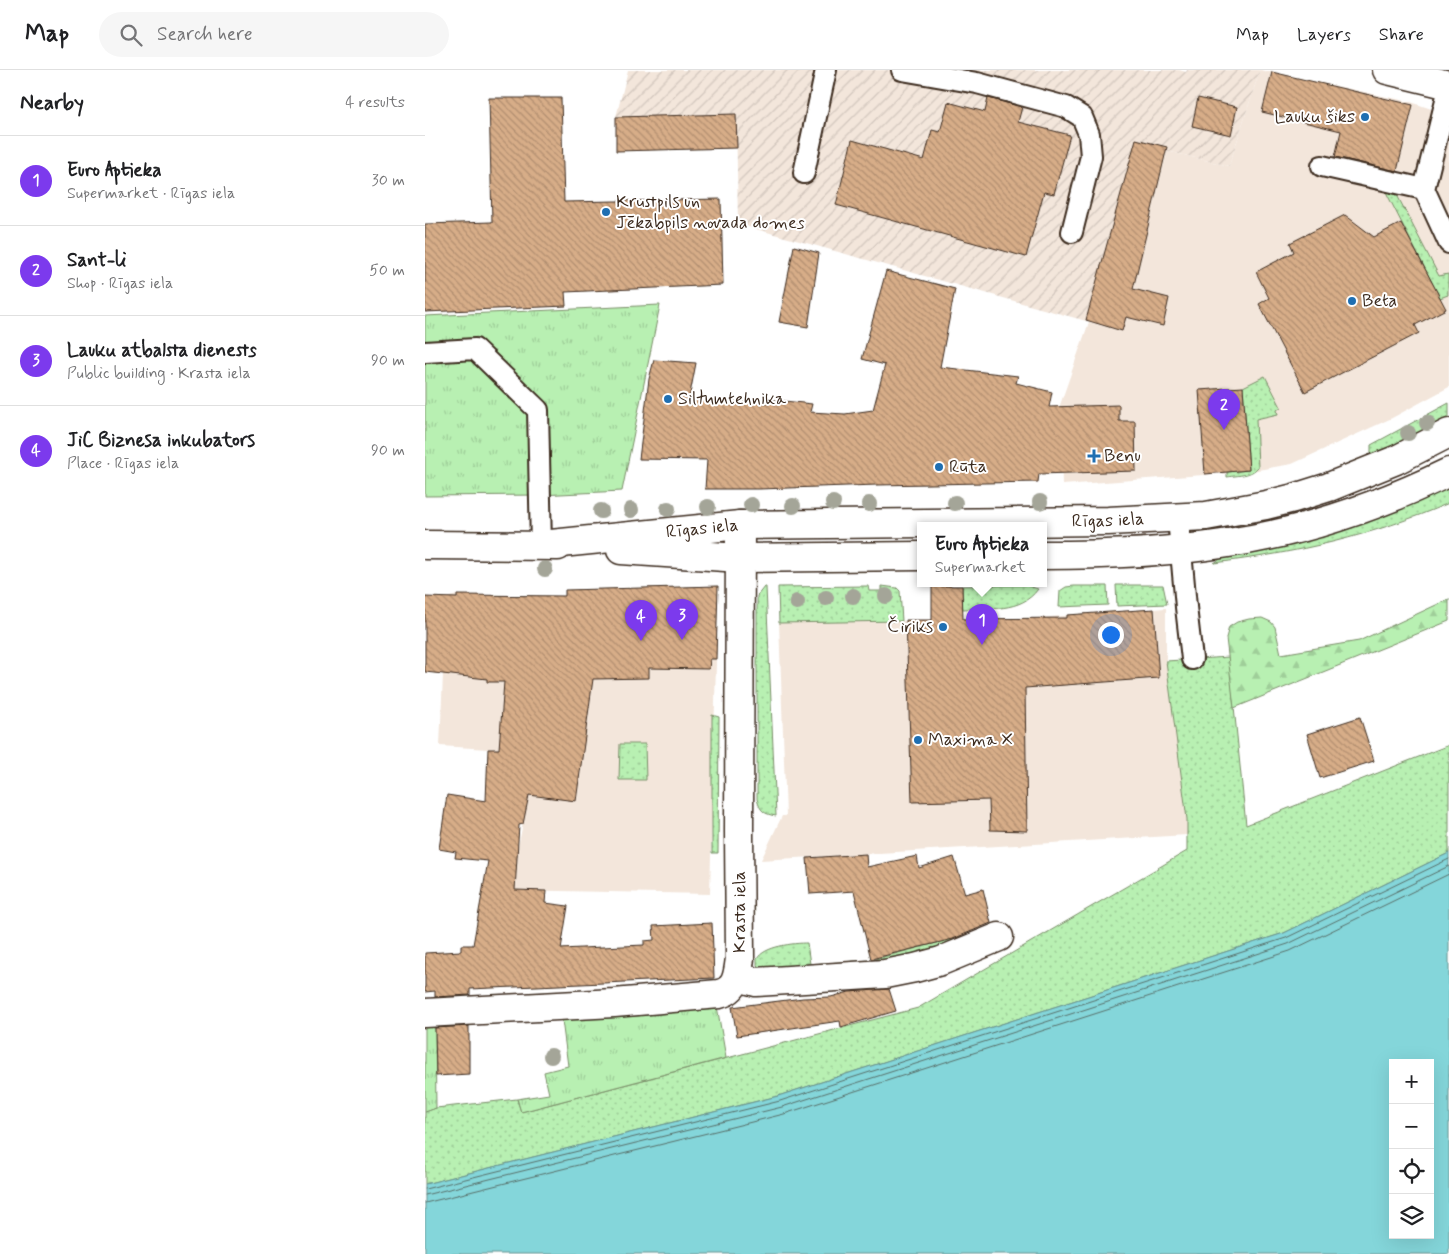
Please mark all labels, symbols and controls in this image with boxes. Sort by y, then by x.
search box [99,12,449,57]
text: Map [25,19,69,50]
icon: search [117,21,145,49]
text: Search here [157,22,253,47]
text: Map [1236,23,1269,47]
text: Layers [1297,23,1351,47]
text: Share [1379,23,1424,47]
text: Nearby [20,89,84,117]
text: 4 results [345,92,405,113]
place label: Lauku šiks [1274,105,1355,129]
marker: Lauku šiks [1359,111,1371,123]
text: Euro Aptieka [67,158,162,183]
text: 1 [32,170,40,191]
text: 30 m [372,170,405,191]
text: Supermarket · Rīgas iela [67,183,235,204]
place label: Krustpils un Jēkabpils novada domes [616,190,805,235]
marker: Krustpils un Jēkabpils novada domes [600,206,612,218]
text: Sant-li [67,248,126,273]
text: 2 [32,260,40,281]
text: 50 m [369,260,405,281]
text: Shop · Rīgas iela [67,273,173,294]
place label: Beta [1362,289,1397,313]
marker: Beta [1346,295,1358,307]
text: Lauku atbalsta dienests [67,338,257,363]
text: 3 [32,350,40,371]
text: 90 m [371,350,405,371]
text: Public building · Krasta iela [67,363,251,384]
place label: Siltumtehnika [678,387,786,411]
pin: 2 [1208,389,1240,430]
marker: Siltumtehnika [662,393,674,405]
text: JiC Biznesa inkubators [67,428,255,453]
text: 4 [31,440,41,461]
text: 90 m [371,440,405,461]
place label: Benu [1104,444,1141,468]
marker: Benu [1088,450,1100,462]
text: Place · Rīgas iela [67,453,179,474]
place label: Rūta [949,455,987,479]
marker: Rūta [933,461,945,473]
street label: Rīgas iela [1071,507,1145,533]
street label: Rīgas iela [665,513,740,544]
popup [917,522,1047,587]
text: Euro Aptieka [935,532,1029,557]
text: Supermarket [935,557,1026,578]
pin: 3 [666,599,698,640]
pin: 4 [625,600,657,641]
pin: 1 [966,604,998,645]
place label: Čiriks [887,615,933,639]
marker: Čiriks [937,621,949,633]
your location [1098,622,1124,648]
place label: Maxima X [928,728,1013,752]
marker: Maxima X [912,734,924,746]
street label: Krasta iela [728,871,752,953]
map controls [1389,1059,1434,1239]
button: + [1389,1059,1434,1104]
button: − [1389,1104,1434,1149]
button: locate [1389,1149,1434,1194]
button: layers [1389,1194,1434,1239]

